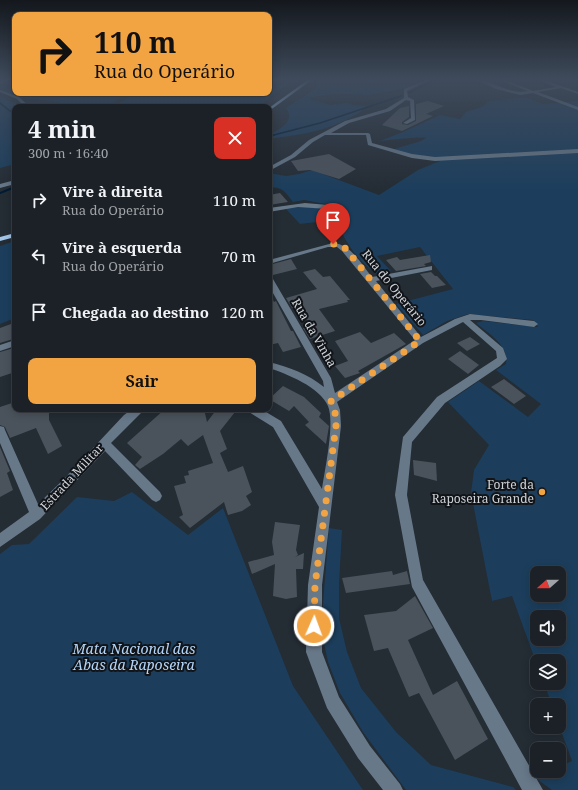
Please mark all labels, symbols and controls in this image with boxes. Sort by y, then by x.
text: 110 m [94,23,176,61]
icon: right [28,28,80,80]
text: Rua do Operário [94,59,235,83]
text: 4 min [28,112,96,145]
button: close [214,117,256,159]
text: 300 m · 16:40 [28,144,108,162]
text: Vire à direita [62,181,163,201]
icon: right [28,189,50,211]
text: 110 m [213,190,256,210]
text: Rua do Operário [62,201,164,219]
pin [316,203,350,244]
icon: arrive [322,209,344,231]
text: Vire à esquerda [62,237,182,257]
icon: left [28,245,50,267]
text: 70 m [221,246,256,266]
street label: Rua do Operário [358,246,431,330]
text: Rua do Operário [62,257,164,275]
street label: Rua da Vinha [288,295,341,370]
icon: arrive [28,301,50,323]
text: Chegada ao destino [62,302,209,322]
text: 120 m [221,302,264,322]
button: Sair [28,358,256,404]
street label: Estrada Militar [36,439,107,514]
place label: Forte da Raposeira Grande [432,476,534,507]
marker: Forte da Raposeira Grande [537,487,547,497]
north arrow [530,566,566,602]
map controls [530,566,566,778]
position arrow [293,605,335,647]
button: sound [530,610,566,646]
park label: Mata Nacional das Abas da Raposeira [71,639,196,674]
button: layers [530,654,566,690]
button: + [530,698,566,734]
button: − [530,742,566,778]

